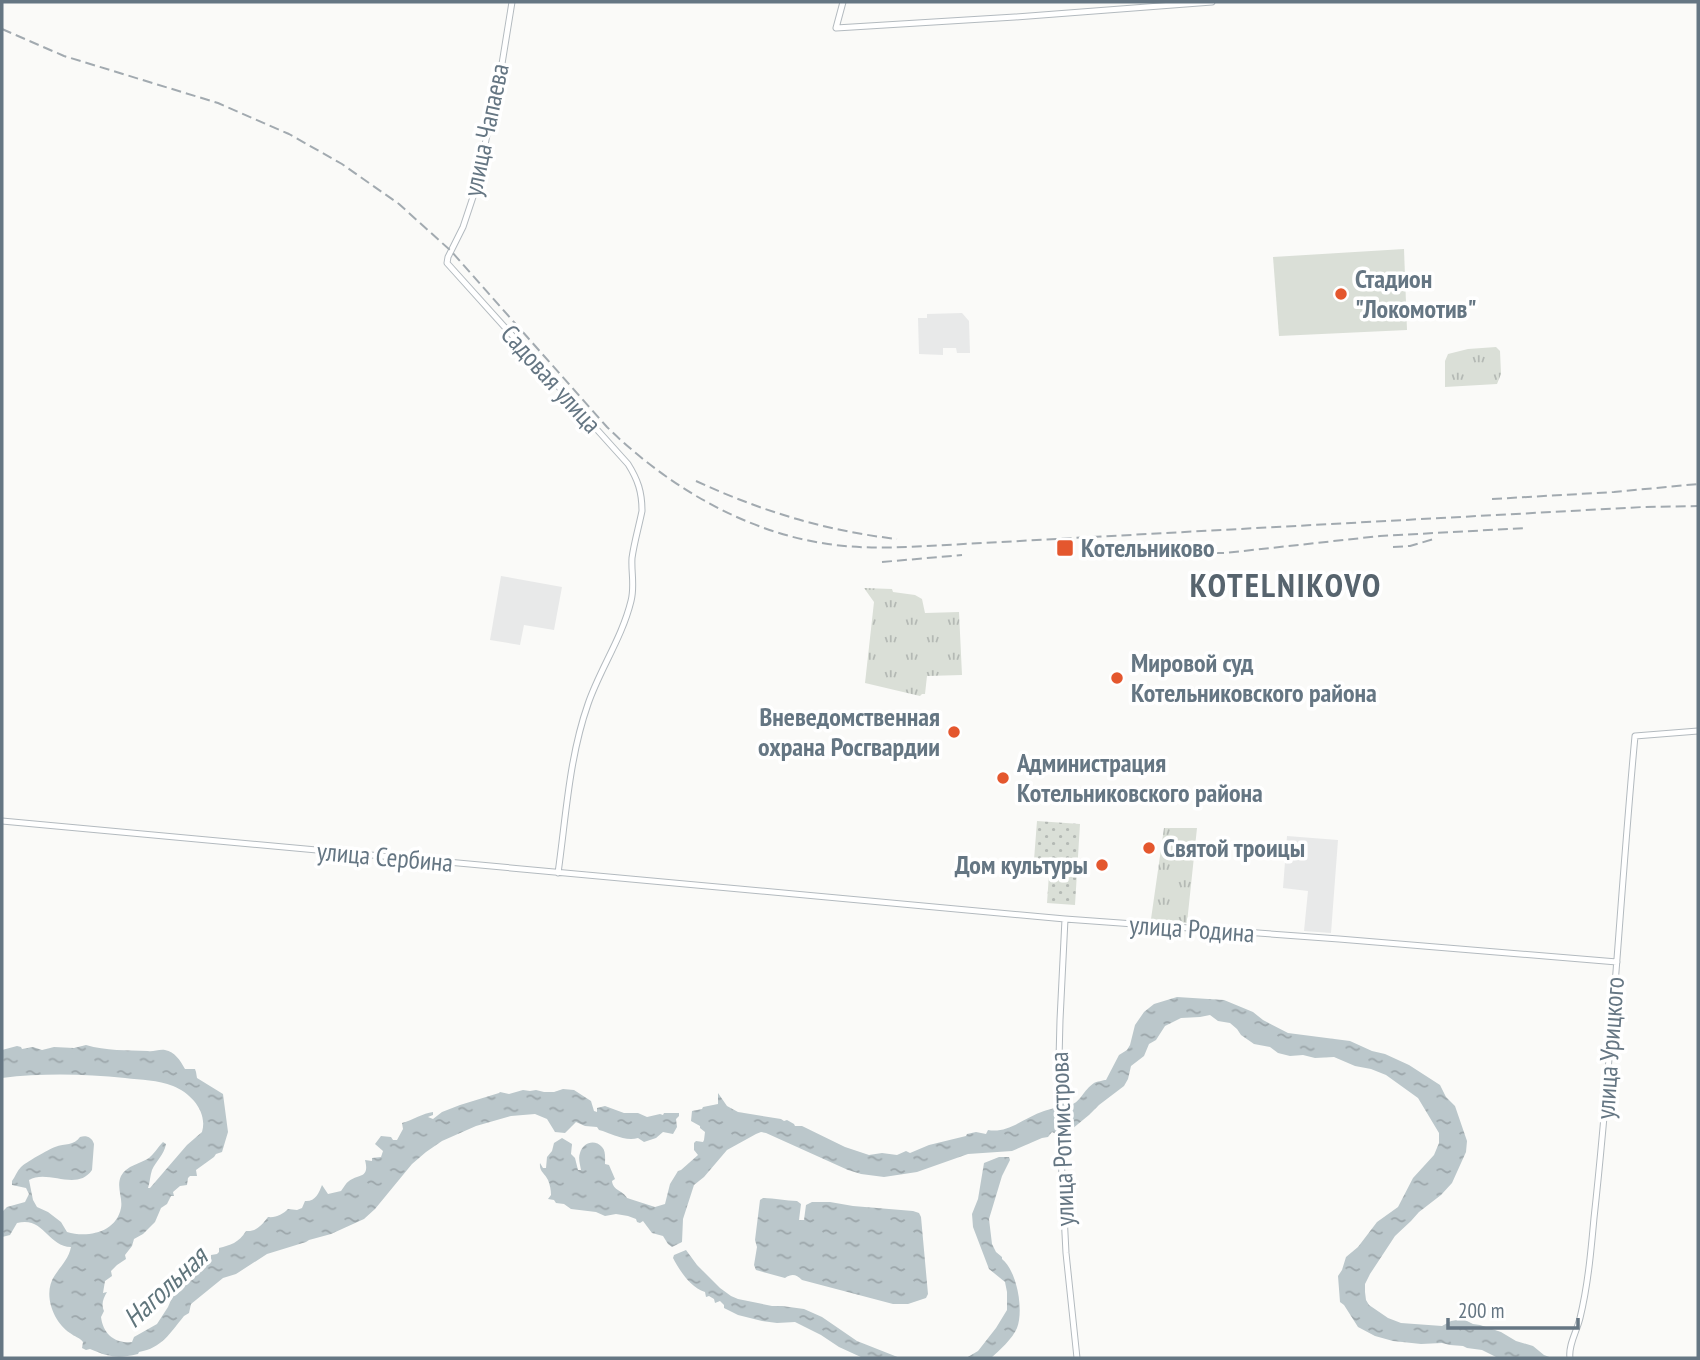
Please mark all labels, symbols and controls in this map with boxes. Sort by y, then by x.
street label: улица Чапаева [455,60,516,199]
place label: Стадион "Локомотив" [1355,262,1477,325]
marker: Стадион "Локомотив" [1333,286,1349,302]
street label: Садовая улица [494,318,609,440]
place label: Котельниково [1081,531,1215,564]
marker: Котельниково [1055,538,1075,558]
district label: KOTELNIKOVO [1190,563,1382,606]
place label: Мировой суд Котельниковского района [1131,646,1377,709]
marker: Мировой суд Котельниковского района [1109,670,1125,686]
place label: Вневедомственная охрана Росгвардии [758,700,940,763]
marker: Вневедомственная охрана Росгвардии [946,724,962,740]
place label: Администрация Котельниковского района [1016,746,1263,809]
marker: Администрация Котельниковского района [995,770,1011,786]
place label: Святой троицы [1163,831,1305,864]
street label: улица Сербина [316,834,454,879]
marker: Святой троицы [1141,840,1157,856]
place label: Дом культуры [955,848,1088,881]
marker: Дом культуры [1094,857,1110,873]
street label: улица Родина [1128,908,1256,949]
street label: улица Урицкого [1588,976,1631,1120]
street label: улица Ротмистрова [1042,1051,1081,1227]
water label: Нагольная [115,1237,216,1335]
scale bar [1448,1286,1578,1330]
text: 200 m [1458,1297,1504,1324]

